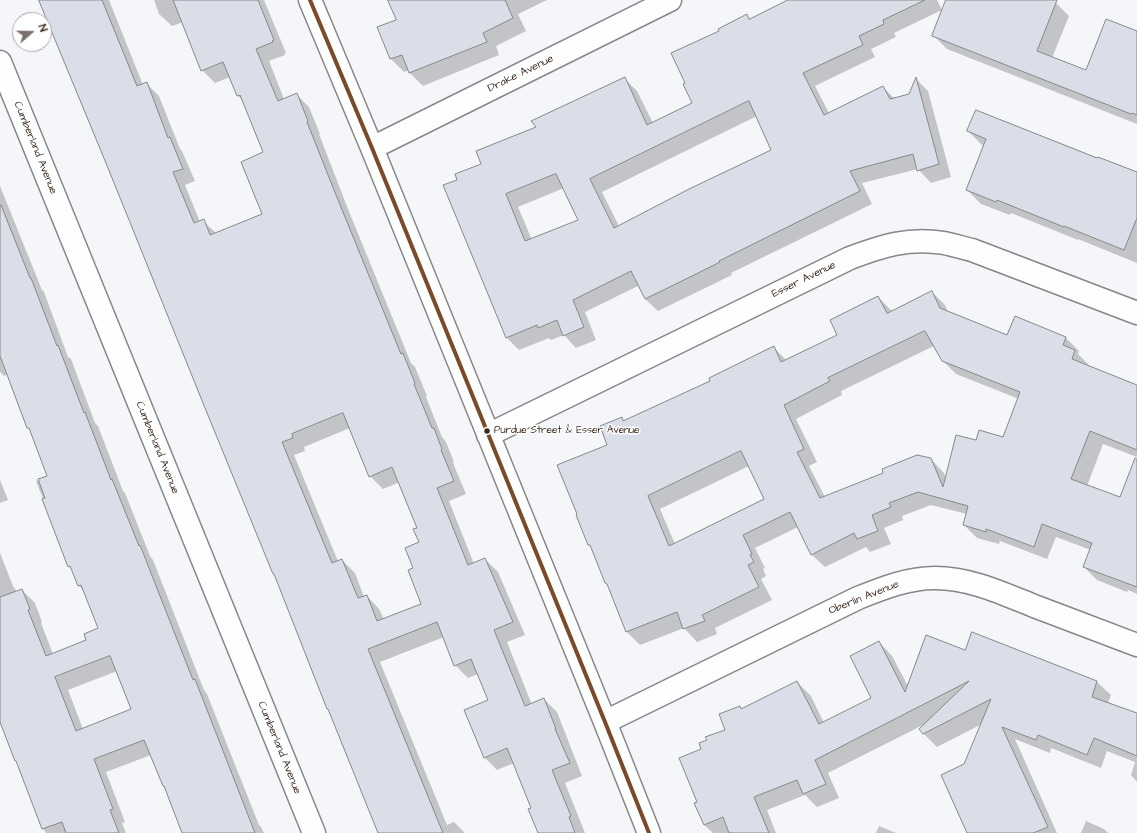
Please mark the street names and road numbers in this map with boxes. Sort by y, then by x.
street label: Drake Avenue [486,52,556,96]
street label: Cumberland Avenue [10,100,60,196]
street label: Esser Avenue [770,259,838,301]
street label: Cumberland Avenue [132,400,182,496]
street label: Oberlin Avenue [827,578,901,618]
street label: Cumberland Avenue [254,700,304,796]

